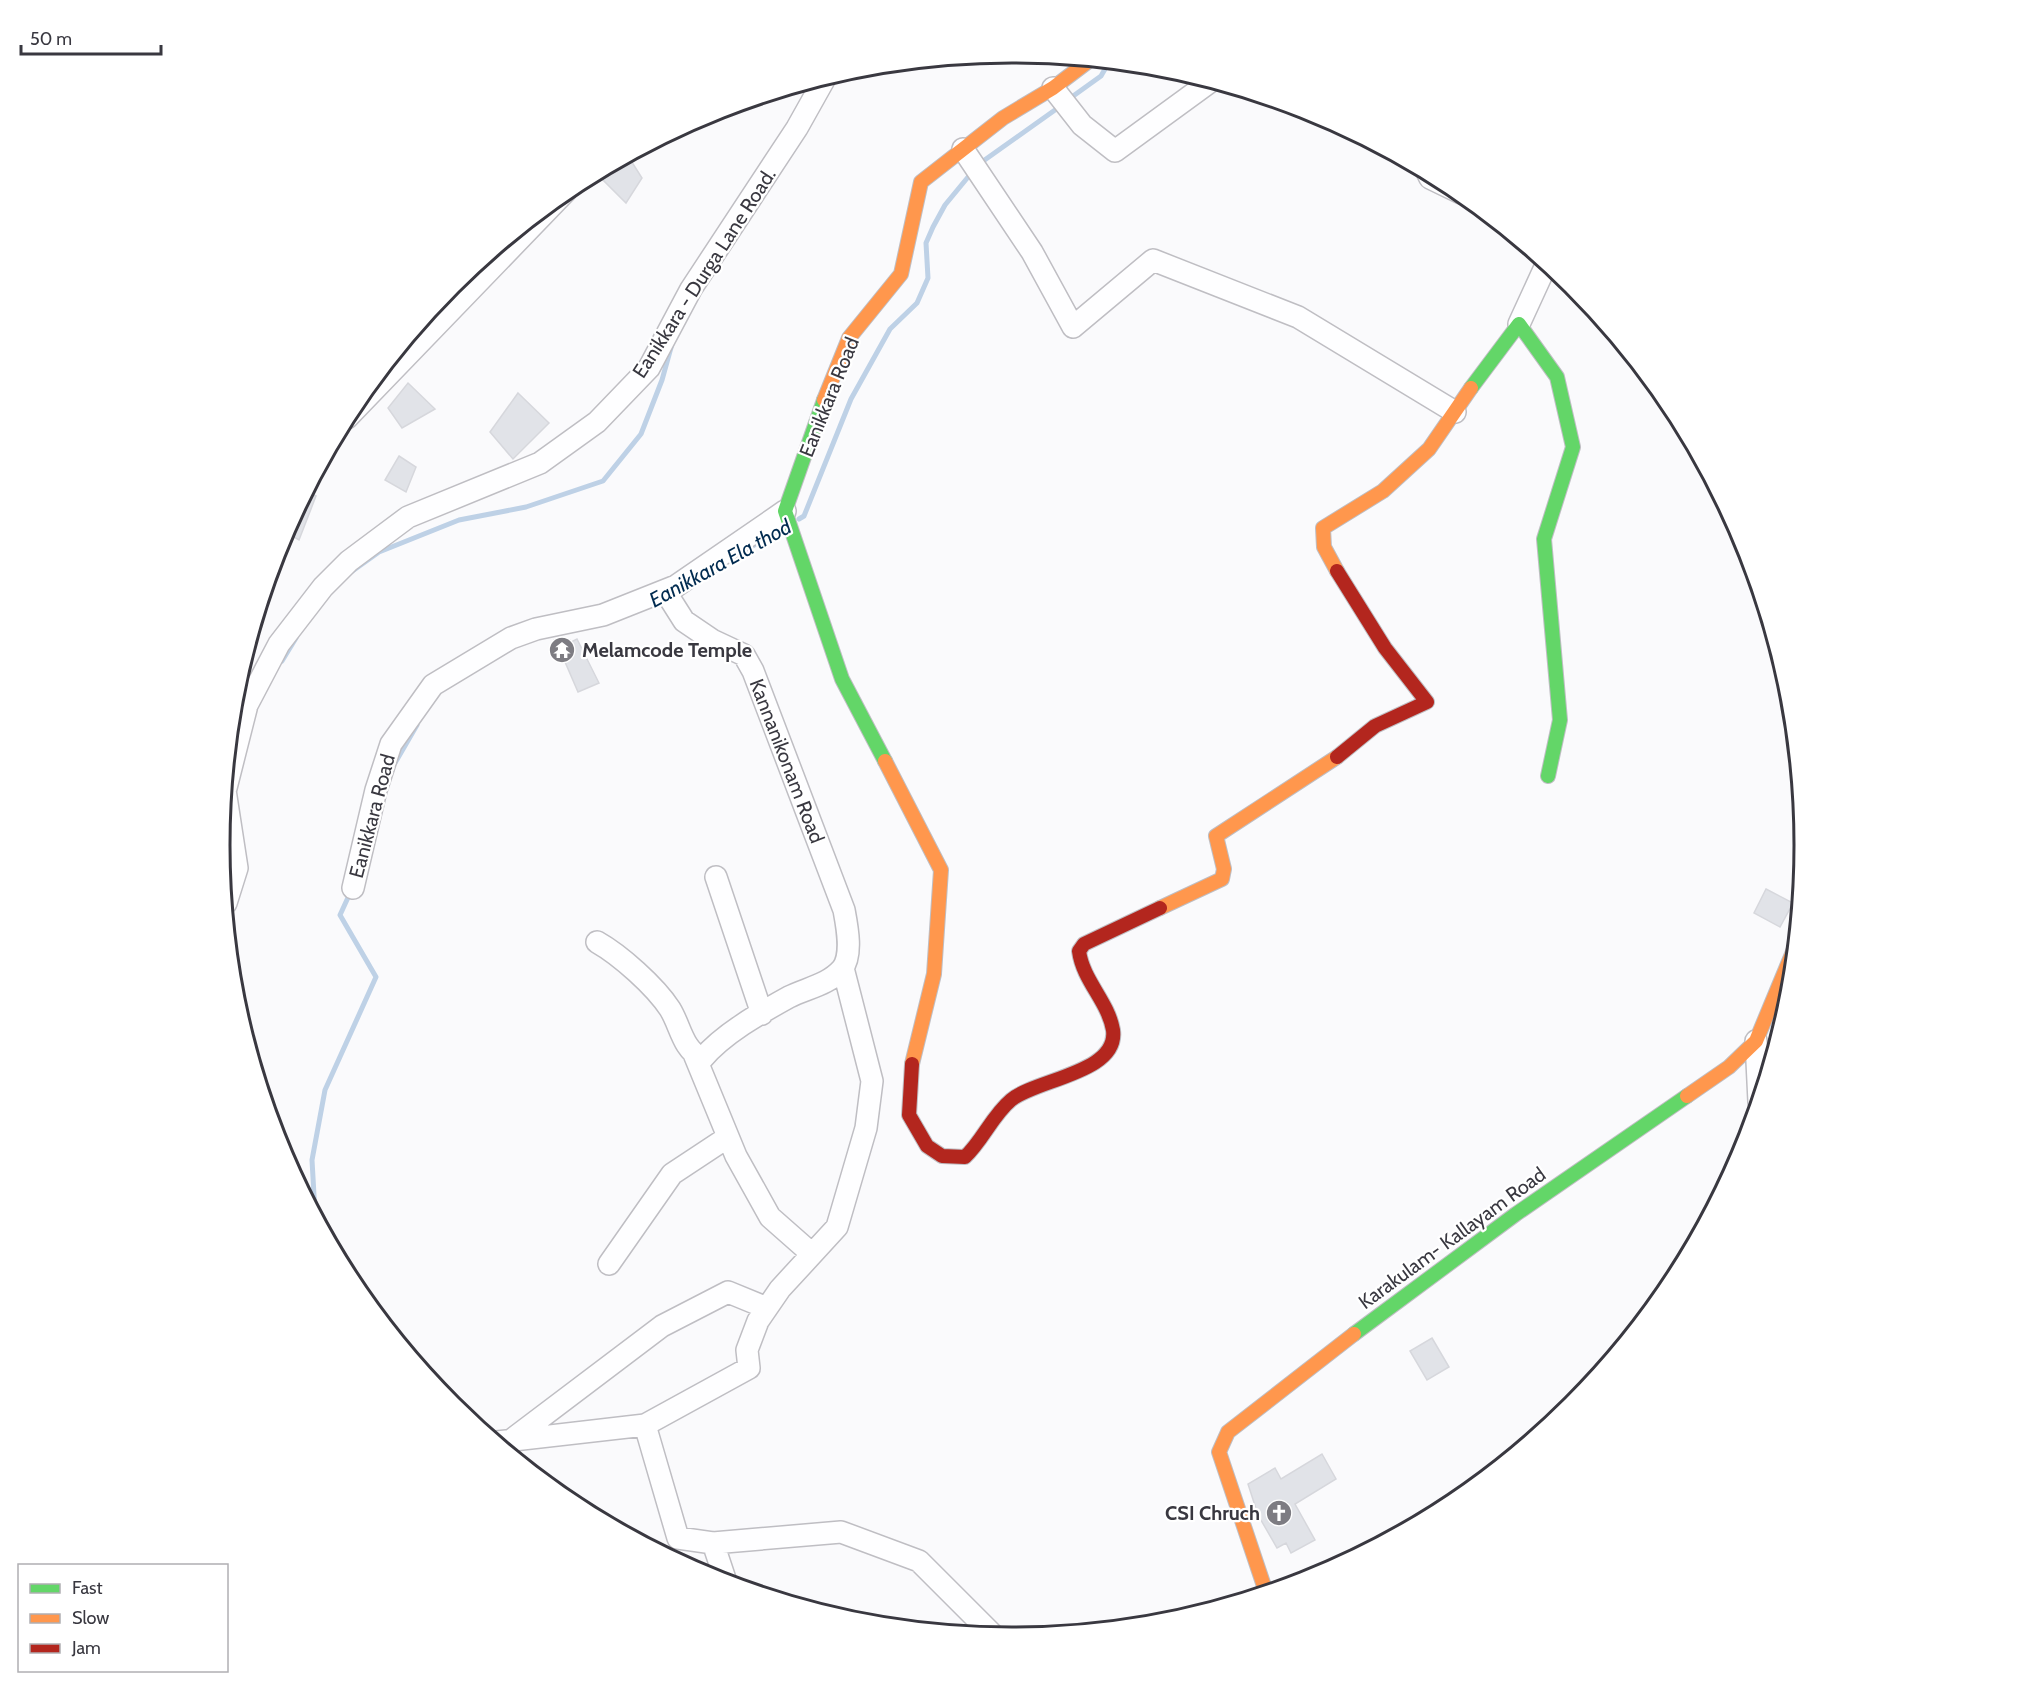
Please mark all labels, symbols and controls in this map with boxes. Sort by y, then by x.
scale bar [21,18,160,56]
text: 50 m [30,28,72,50]
street label: Eanikkara - Durga Lane Road. [627,164,781,382]
street label: Eanikkara Road [794,334,864,460]
water label: Eanikkara Ela thod [645,513,796,612]
temple icon: Melamcode Temple [547,635,577,665]
place label: Melamcode Temple [582,638,752,662]
street label: Kannanikonam Road [745,675,829,847]
street label: Eanikkara Road [344,751,400,881]
street label: Karakulam- Kallayam Road [1354,1162,1550,1314]
church icon: CSI Chruch [1264,1498,1294,1528]
place label: CSI Chruch [1165,1501,1260,1525]
legend [18,1564,228,1672]
text: Fast [72,1577,103,1599]
text: Slow [72,1607,109,1629]
text: Jam [71,1637,101,1659]

